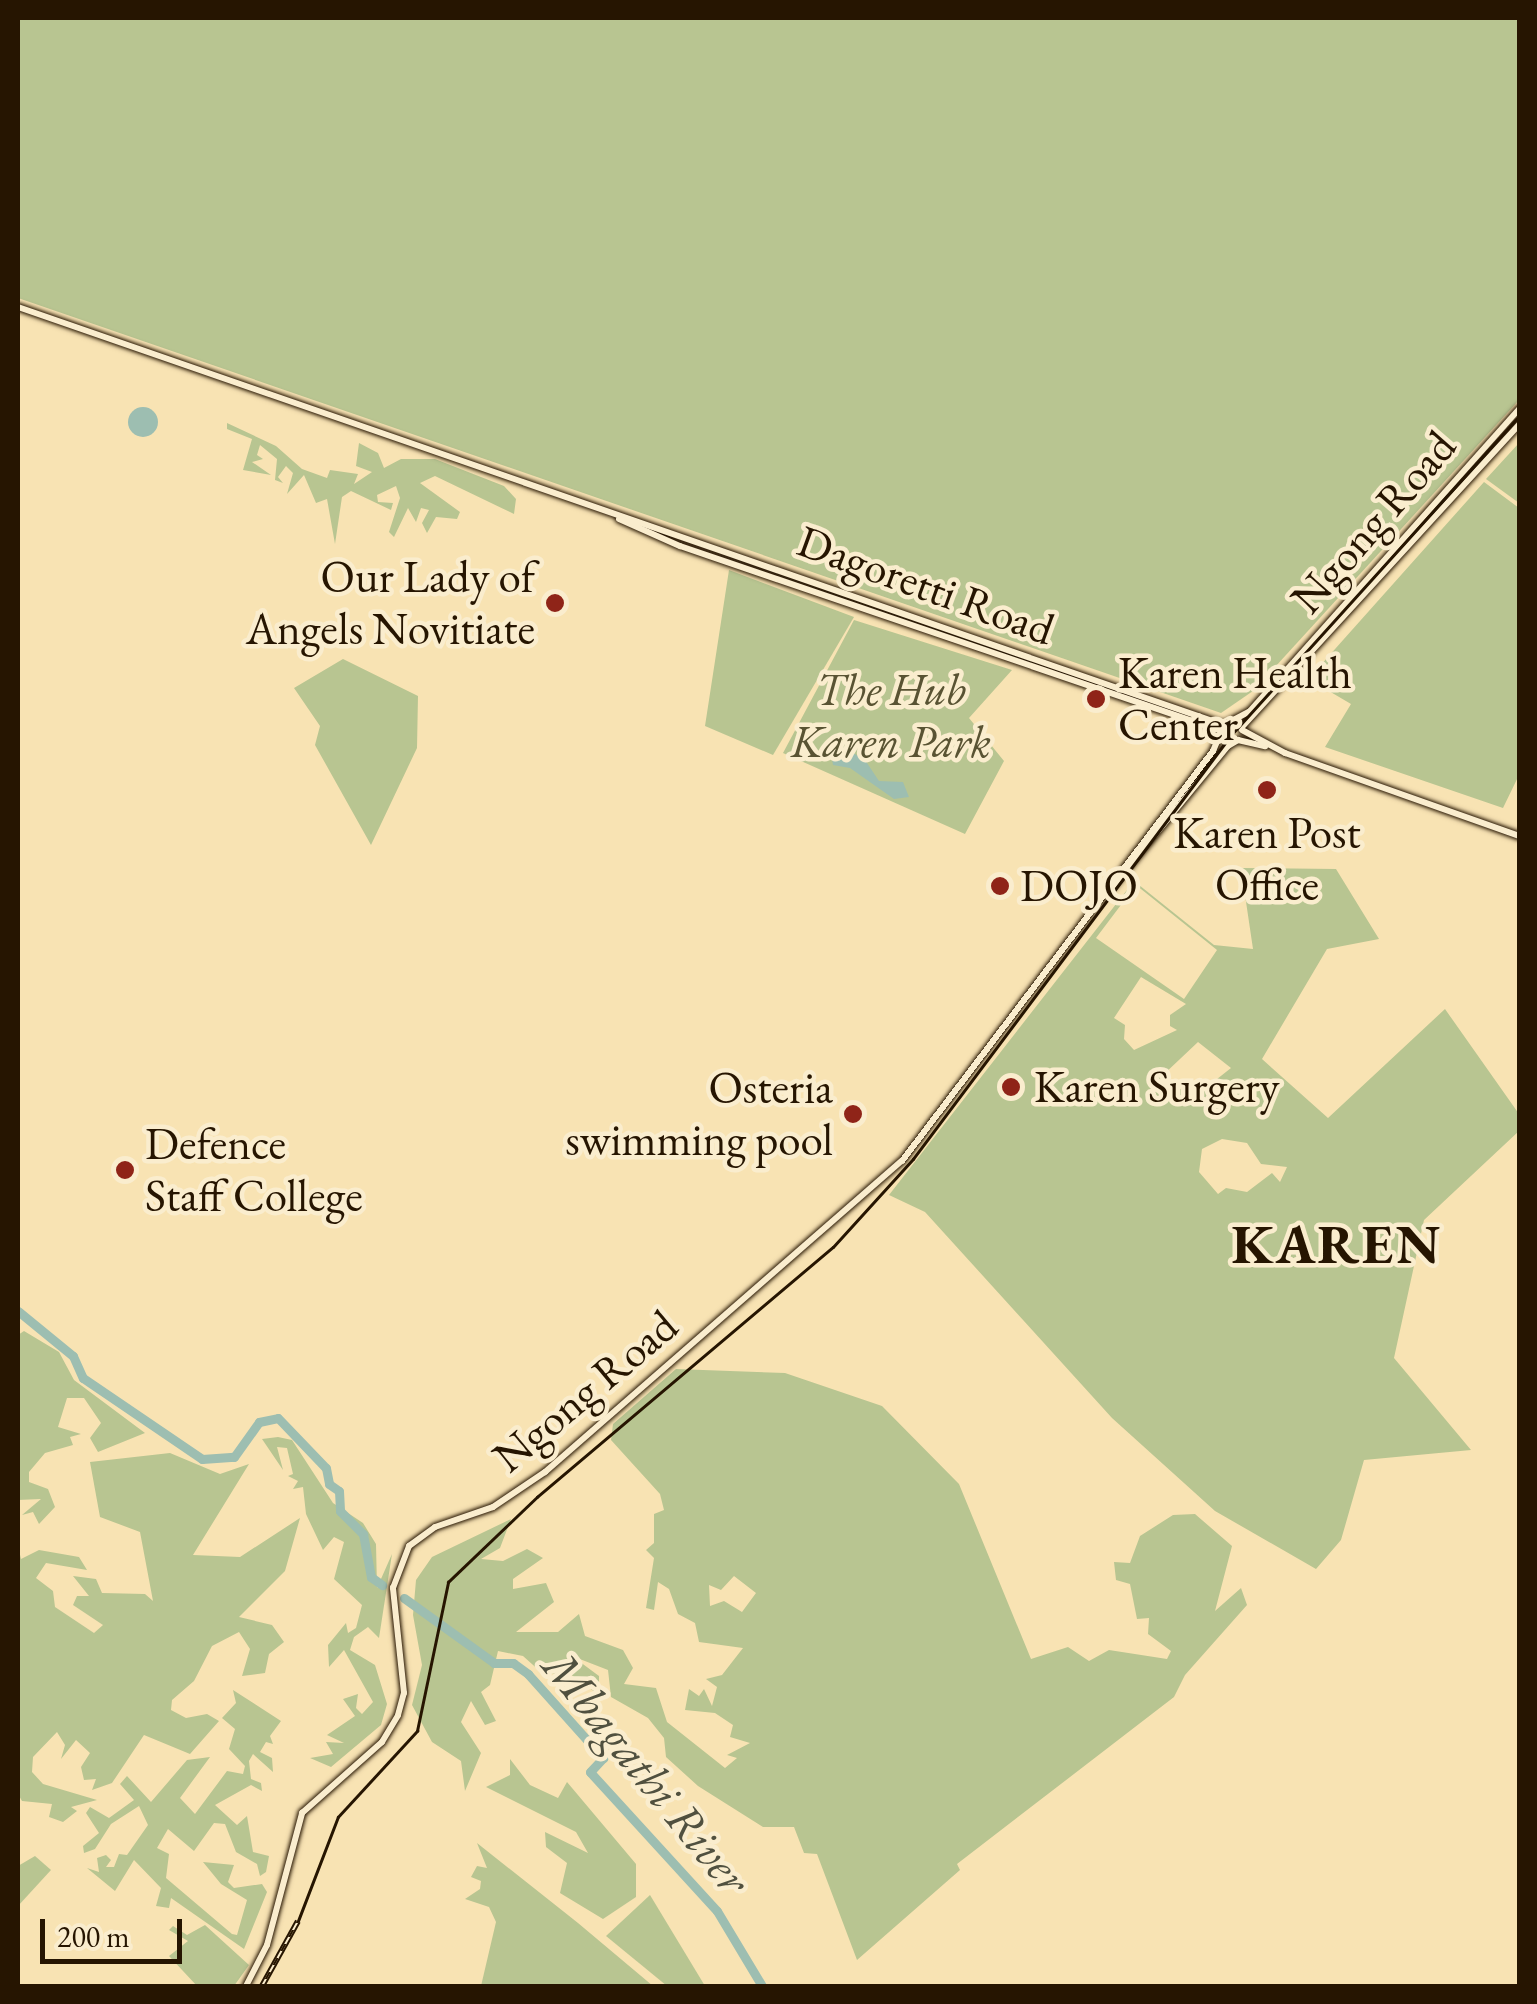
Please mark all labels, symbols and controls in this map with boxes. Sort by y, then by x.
street label: Ngong Road [1279,420,1467,624]
street label: Dagoretti Road [790,514,1062,656]
place label: Our Lady of Angels Novitiate [246,550,535,656]
marker: Our Lady of Angels Novitiate [544,592,566,614]
place label: Karen Health Center [1118,646,1352,752]
park label: The Hub Karen Park [791,663,991,769]
marker: Karen Health Center [1083,686,1109,712]
marker: Karen Post Office [1256,779,1278,801]
place label: Karen Post Office [1173,806,1361,912]
place label: DOJO [1020,859,1138,913]
marker: DOJO [989,875,1011,897]
place label: Karen Surgery [1034,1060,1279,1114]
place label: Osteria swimming pool [565,1061,833,1167]
marker: Karen Surgery [998,1074,1024,1100]
marker: Osteria swimming pool [842,1103,864,1125]
place label: Defence Staff College [145,1117,363,1223]
marker: Defence Staff College [114,1159,136,1181]
district label: KAREN [1231,1211,1443,1277]
street label: Ngong Road [482,1298,688,1484]
water label: Mbagathi River [531,1639,763,1905]
scale bar [45,1899,188,1961]
text: 200 m [57,1917,130,1956]

